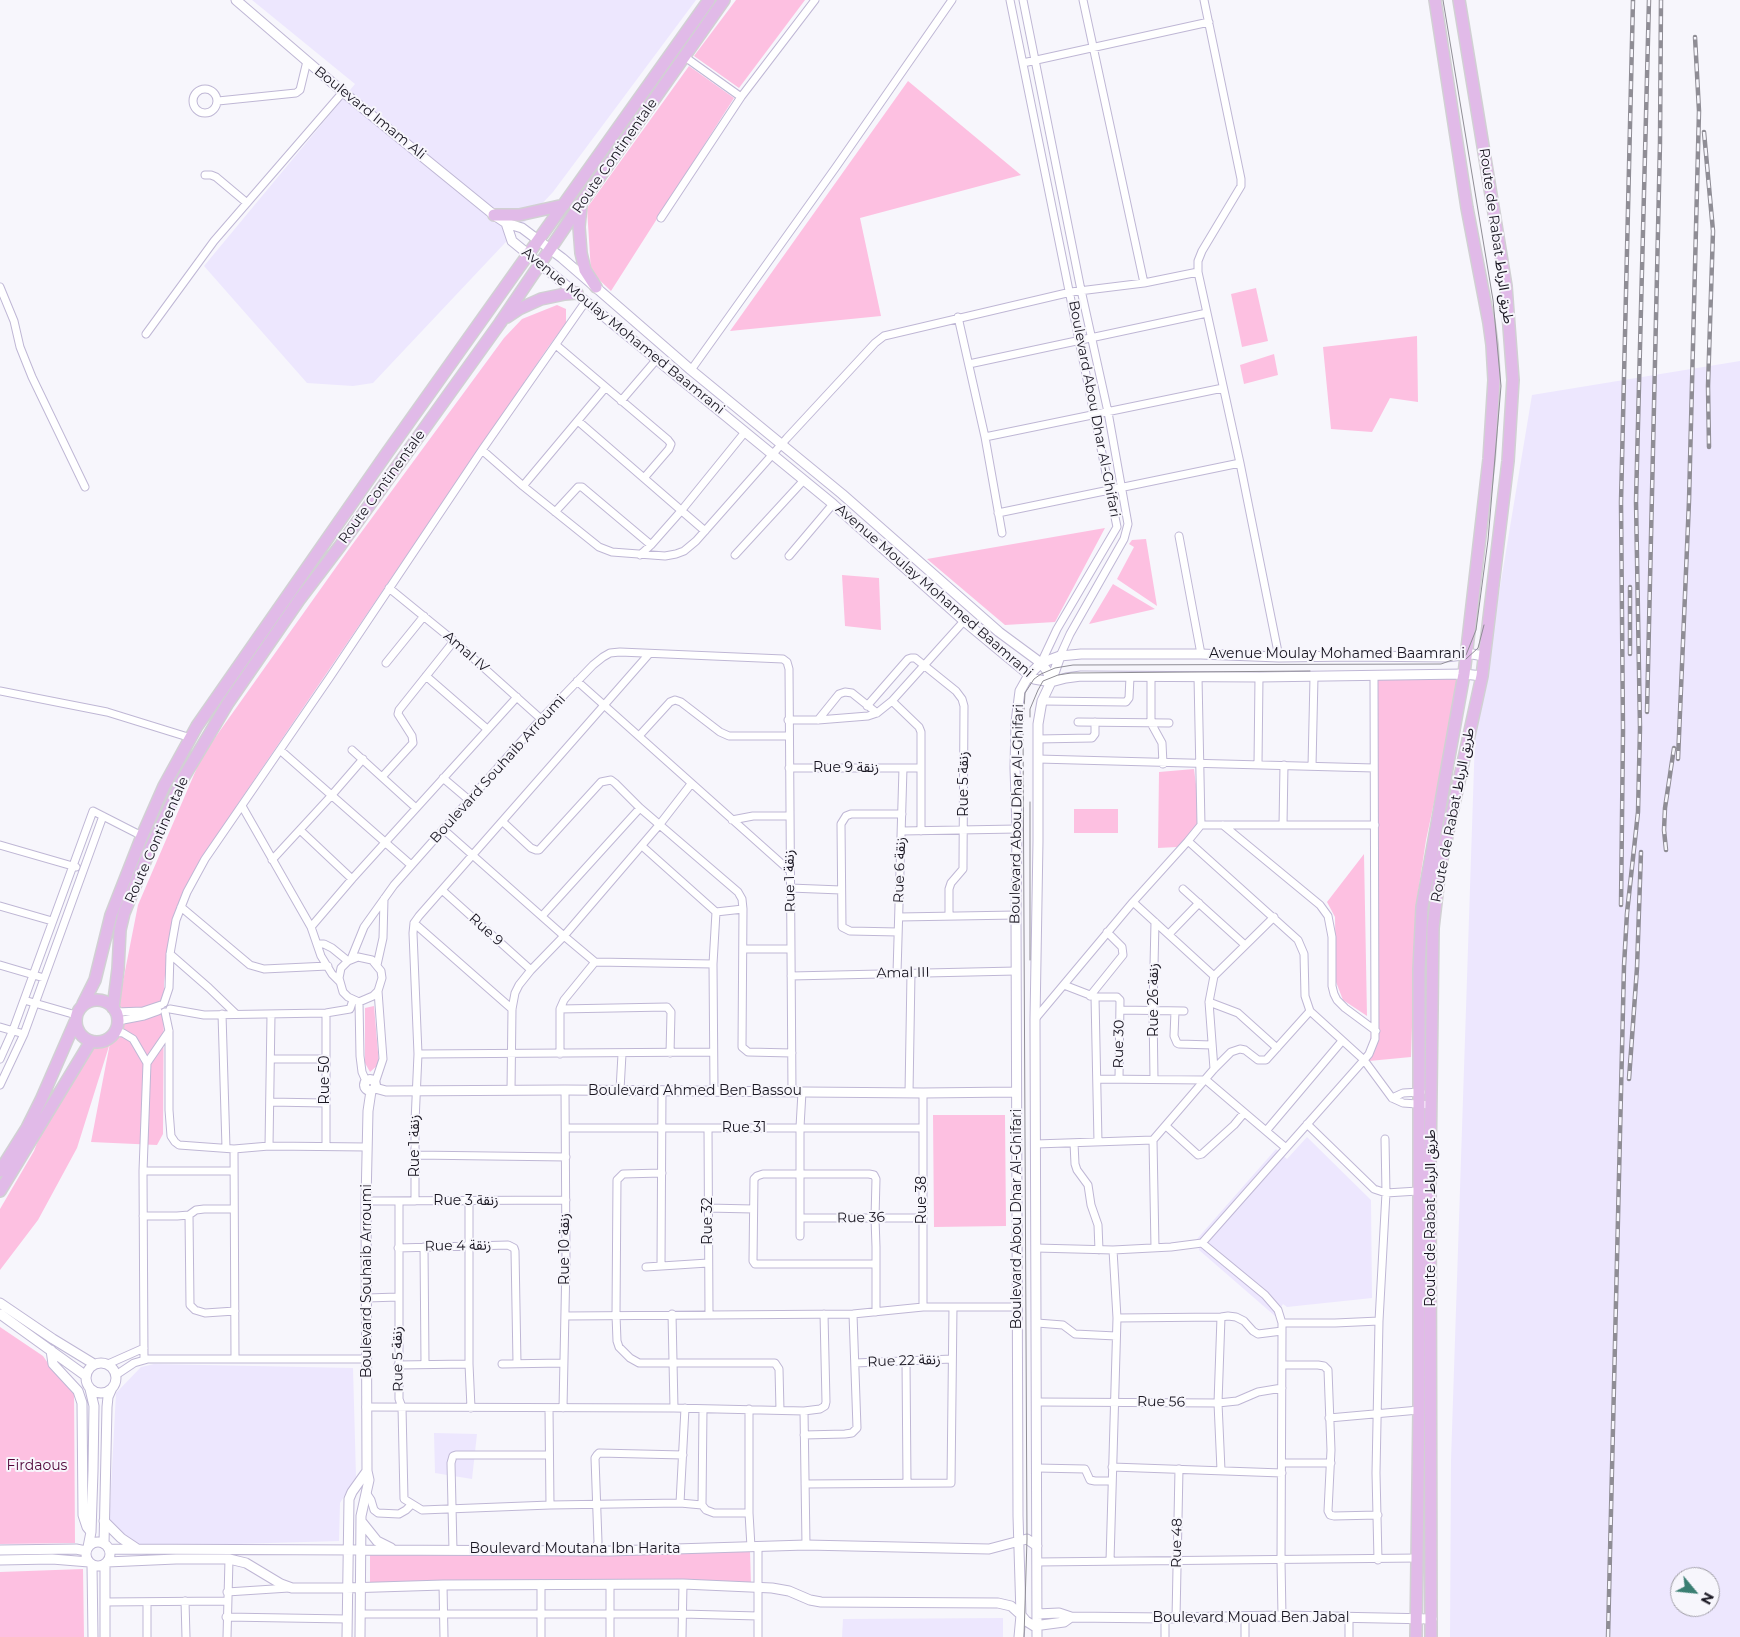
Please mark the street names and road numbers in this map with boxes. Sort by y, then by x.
street label: Boulevard Imam Ali [311,63,429,163]
street label: Route Continentale [569,95,661,217]
street label: Route de Rabat طريق الرباط [1475,147,1517,325]
street label: Avenue Moulay Mohamed Baamrani [518,244,728,418]
street label: Boulevard Abou Dhar Al-Ghifari [1065,299,1123,519]
street label: Route Continentale [335,427,429,547]
street label: Avenue Moulay Mohamed Baamrani [832,501,1036,681]
street label: Amal IV [440,628,492,676]
street label: Avenue Moulay Mohamed Baamrani [1209,646,1465,662]
street label: Boulevard Souhaib Arroumi [427,691,569,847]
street label: Boulevard Abou Dhar Al-Ghifari [1007,704,1027,924]
street label: Route de Rabat طريق الرباط [1428,726,1478,904]
street label: Rue 5 زنقة [956,751,972,817]
street label: Rue 9 زنقة [813,760,879,776]
street label: Route Continentale [122,774,192,906]
street label: Rue 6 زنقة [890,837,910,903]
street label: Rue 1 زنقة [781,850,799,912]
street label: Rue 9 [465,910,507,950]
street label: Rue 26 زنقة [1146,963,1162,1037]
street label: Amal III [876,964,930,982]
street label: Rue 30 [1110,1019,1128,1069]
street label: Rue 50 [317,1056,333,1104]
street label: Boulevard Ahmed Ben Bassou [588,1083,802,1099]
street label: Boulevard Abou Dhar Al-Ghifari [1009,1109,1025,1329]
street label: Rue 1 زنقة [407,1115,423,1177]
street label: Rue 31 [722,1120,766,1136]
street label: Route de Rabat طريق الرباط [1423,1129,1439,1307]
street label: Rue 38 [914,1176,930,1224]
street label: Boulevard Souhaib Arroumi [359,1184,375,1378]
street label: Rue 3 زنقة [433,1193,499,1209]
street label: Rue 32 [700,1197,716,1245]
street label: Rue 36 [837,1209,885,1227]
street label: Rue 10 زنقة [557,1213,573,1285]
street label: Rue 4 زنقة [424,1237,492,1255]
street label: Rue 5 زنقة [389,1326,407,1392]
street label: Rue 22 زنقة [867,1351,941,1371]
street label: Rue 56 [1137,1393,1185,1411]
street label: Rue 48 [1168,1518,1186,1568]
street label: Boulevard Moutana Ibn Harita [470,1541,680,1557]
street label: Boulevard Mouad Ben Jabal [1153,1610,1349,1626]

